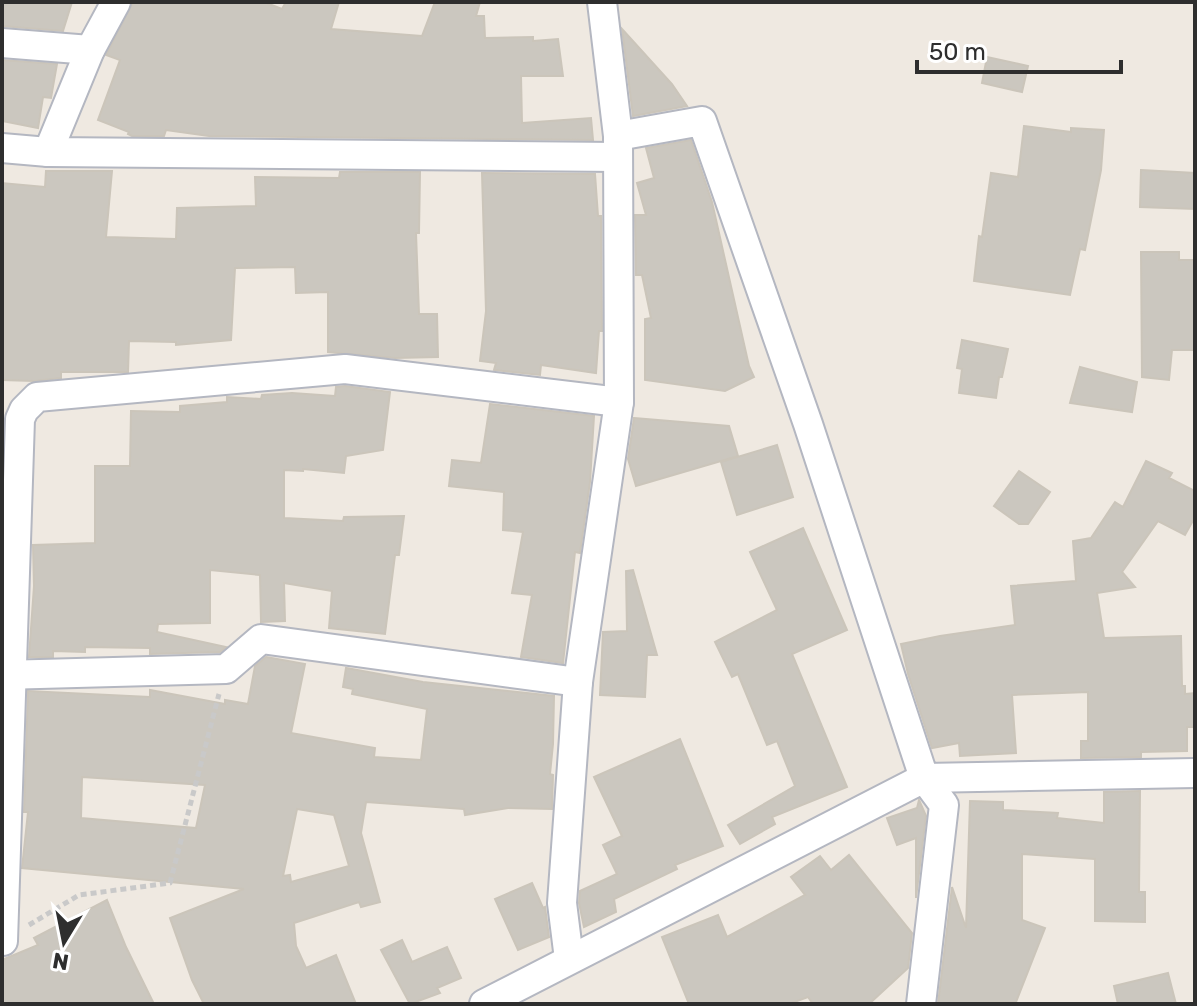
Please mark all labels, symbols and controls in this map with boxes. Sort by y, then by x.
scale bar [917,24,1121,74]
text: 50 m [929,38,986,66]
north arrow [24,902,104,982]
text: N [50,947,71,976]

